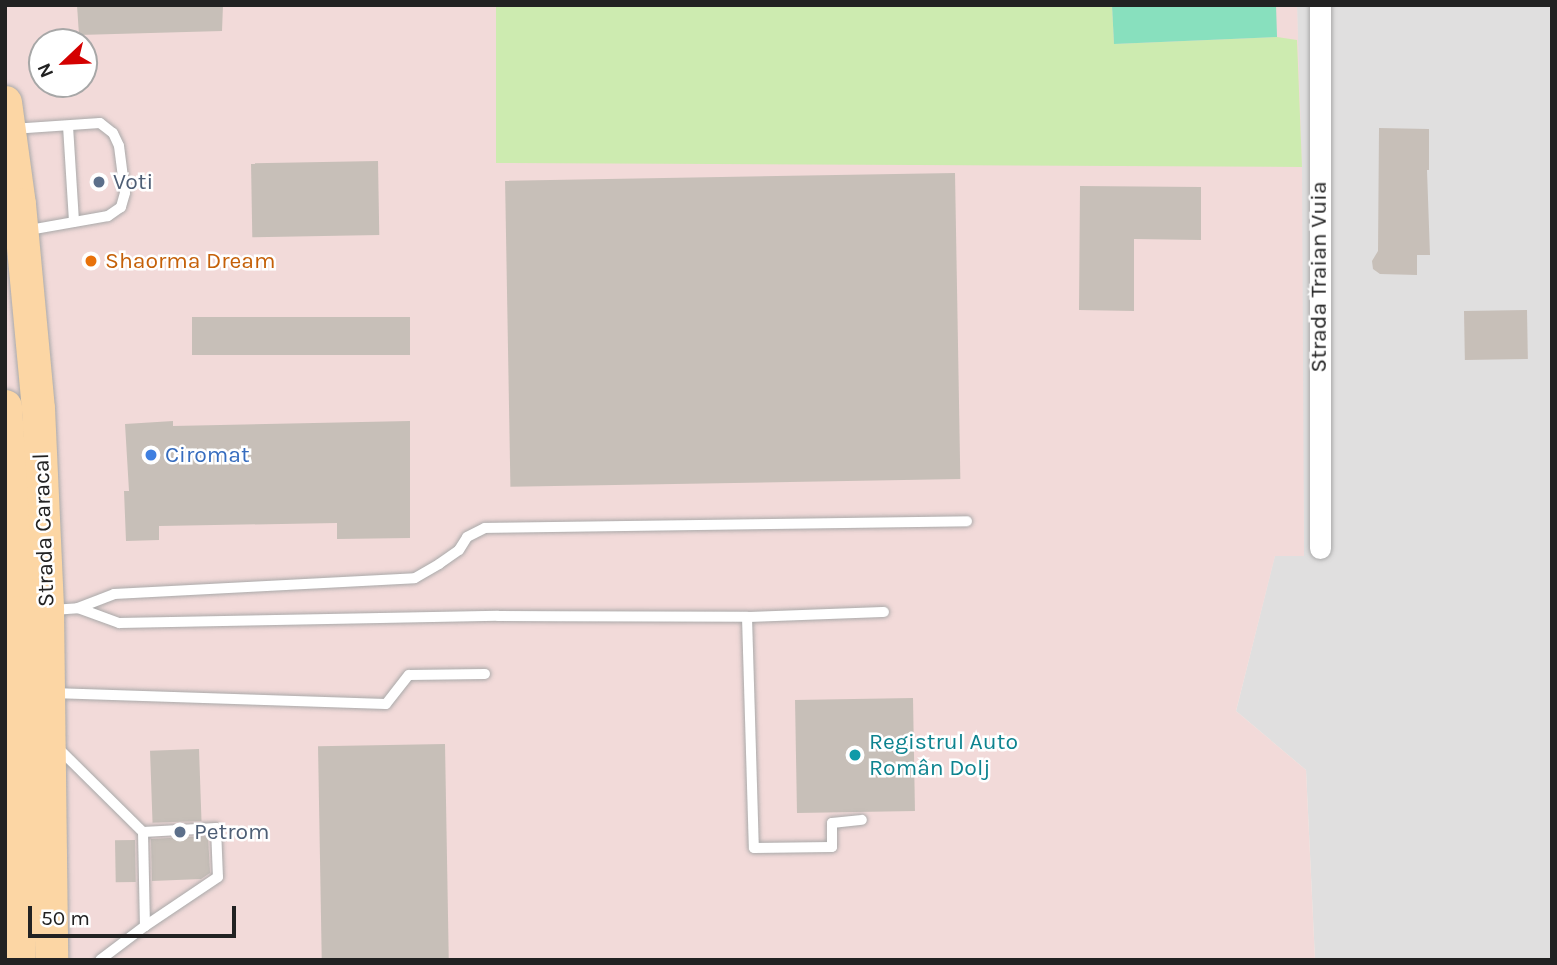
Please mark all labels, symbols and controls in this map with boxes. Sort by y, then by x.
north arrow [28,28,98,98]
text: N [33,60,58,81]
place label: Voti [113,168,153,196]
marker: Voti [91,174,107,190]
street label: Strada Traian Vuia [1305,181,1333,373]
place label: Shaorma Dream [105,247,275,275]
marker: Shaorma Dream [83,253,99,269]
place label: Ciromat [165,441,250,469]
marker: Ciromat [143,447,159,463]
street label: Strada Caracal [28,453,60,607]
place label: Registrul Auto Român Dolj [869,728,1018,782]
marker: Registrul Auto Român Dolj [847,747,863,763]
place label: Petrom [194,818,270,846]
marker: Petrom [172,824,188,840]
scale bar [32,892,240,936]
text: 50 m [41,906,90,930]

